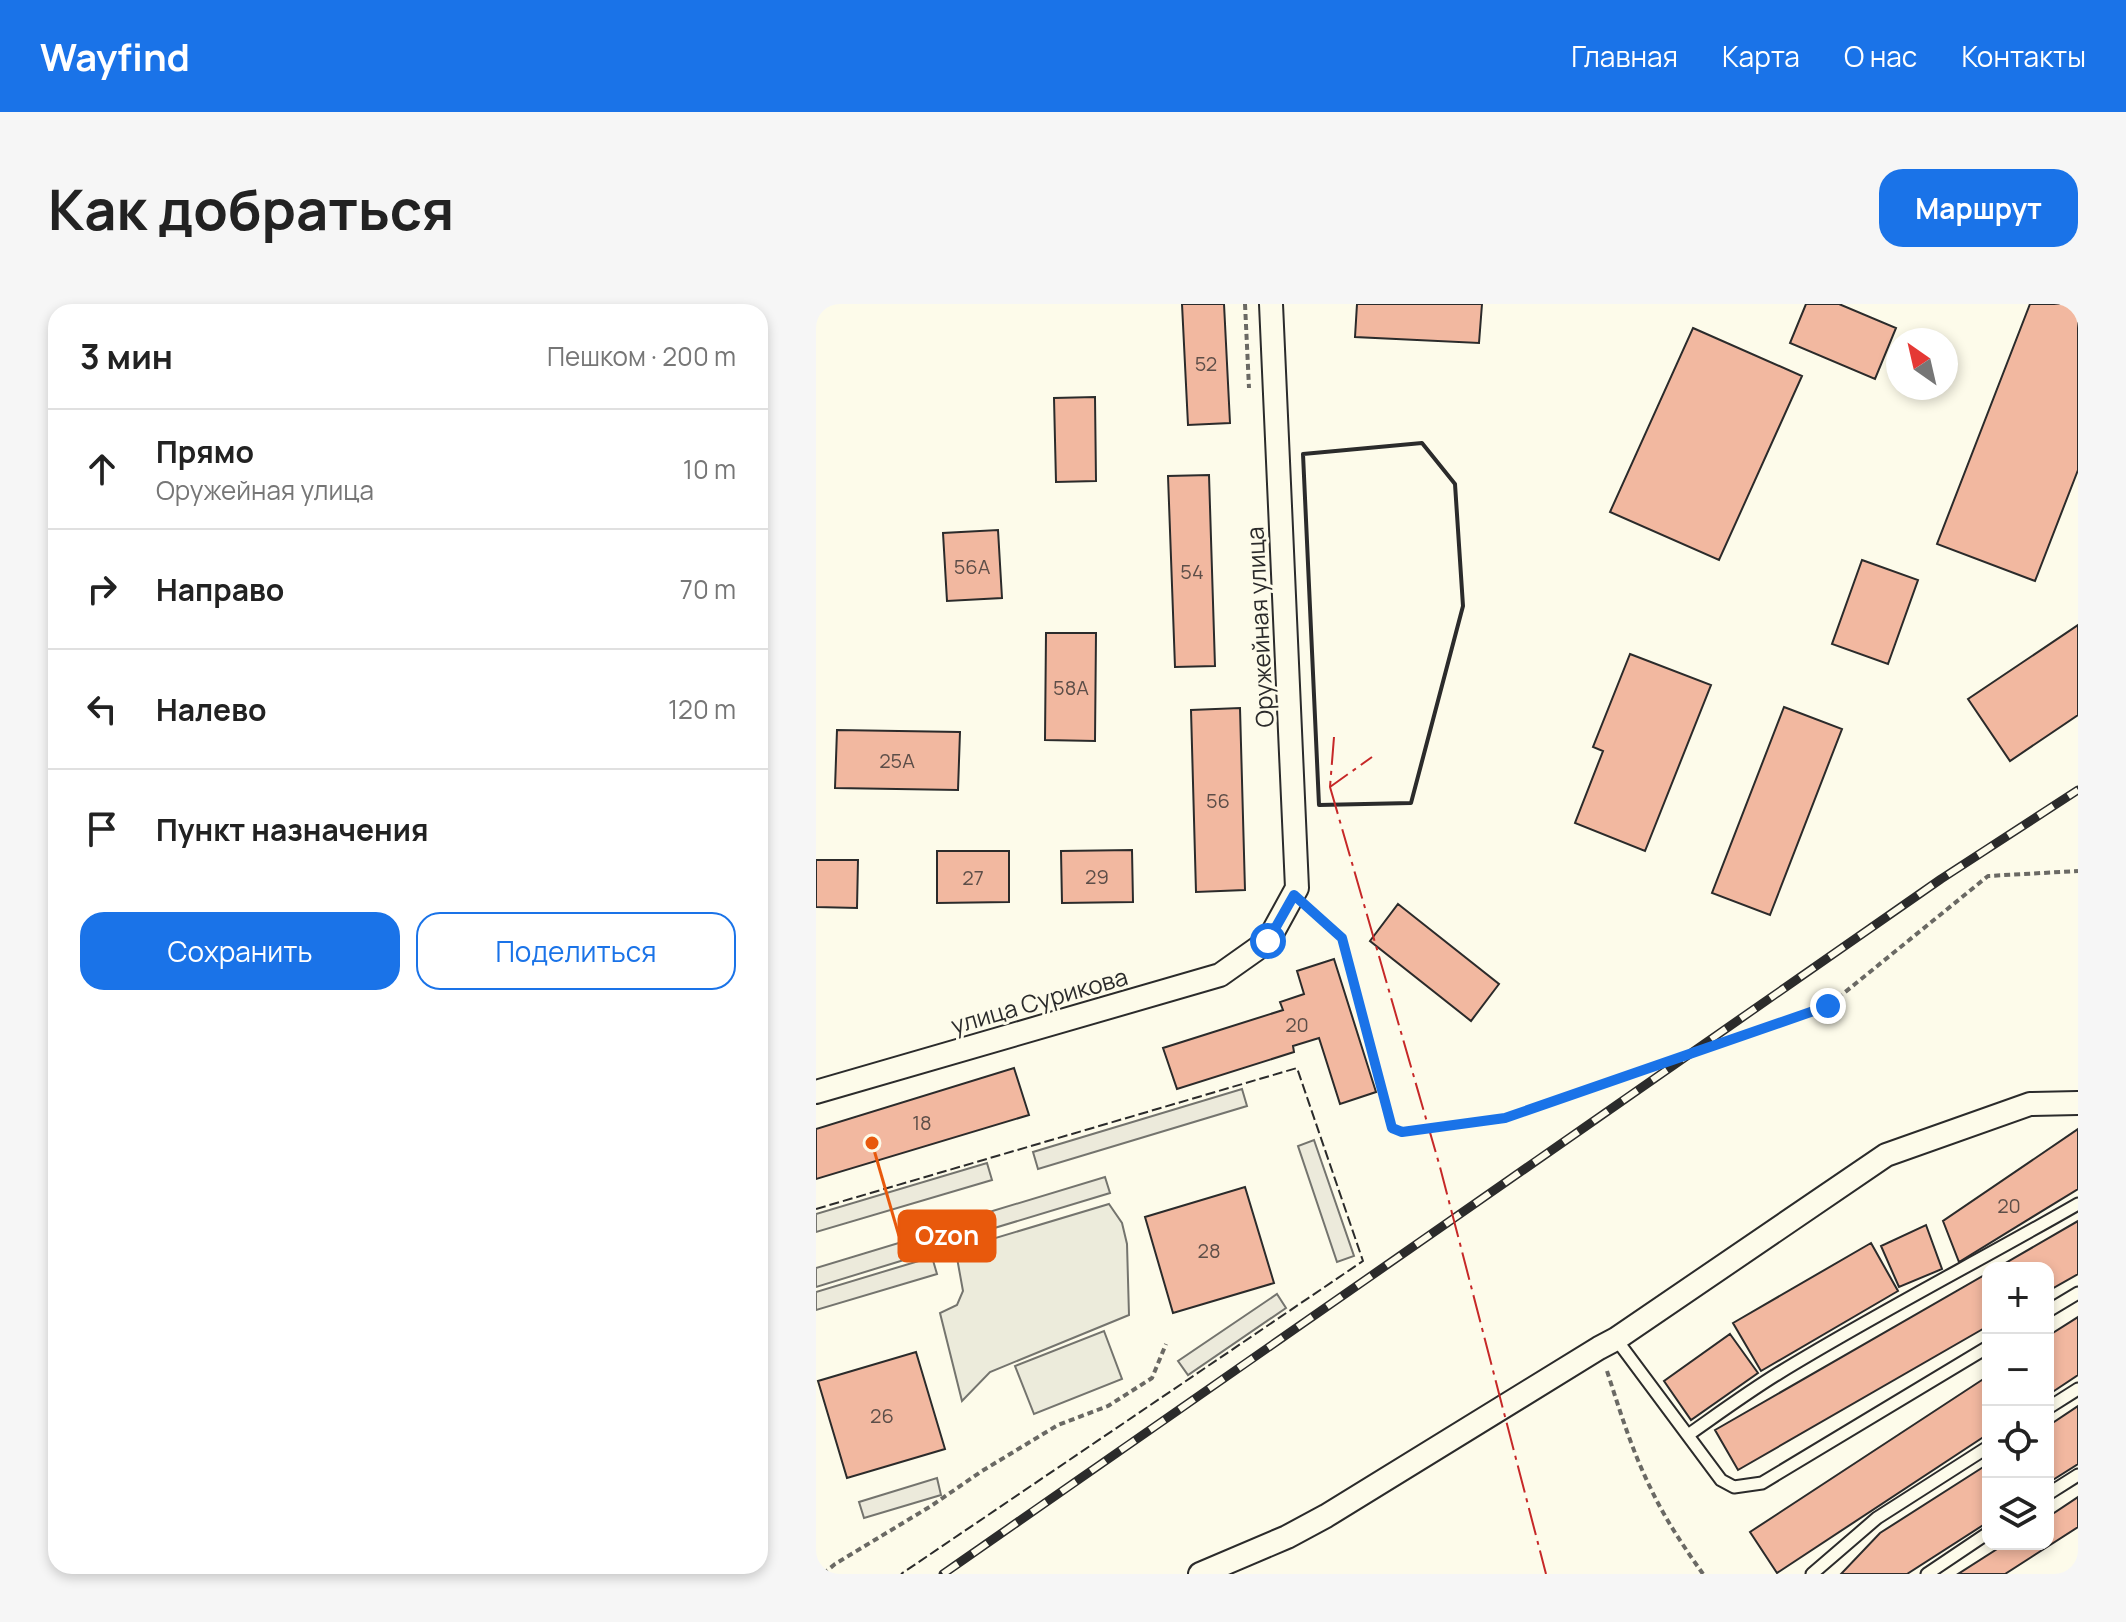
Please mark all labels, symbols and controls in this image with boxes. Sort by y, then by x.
text: Wayfind [40,30,190,82]
text: Главная [1571,37,1678,75]
text: Карта [1722,37,1800,75]
text: О нас [1844,37,1917,75]
text: Контакты [1961,37,2086,75]
button: Маршрут [1879,169,2078,247]
text: Как добраться [48,170,454,247]
north arrow [1886,328,1958,400]
text: 3 мин [80,333,173,379]
text: Пешком · 200 m [547,338,736,374]
house number: 52 [1195,350,1217,377]
text: Прямо [156,431,254,472]
icon: ahead [80,447,124,491]
text: 10 m [683,451,736,487]
text: Оружейная улица [156,472,374,508]
street label: Оружейная улица [1237,526,1281,728]
house number: 56А [954,553,991,580]
house number: 54 [1180,558,1204,585]
icon: right [80,567,124,611]
text: Направо [156,569,284,610]
text: 70 m [680,571,736,607]
house number: 58А [1053,674,1089,701]
icon: left [80,687,124,731]
text: Налево [156,689,266,730]
text: 120 m [668,691,736,727]
house number: 25А [879,747,915,774]
house number: 56 [1206,787,1230,814]
icon: arrive [80,807,124,851]
text: Пункт назначения [156,809,429,850]
house number: 29 [1085,863,1109,890]
house number: 27 [962,864,984,891]
button: Сохранить [80,912,400,990]
button: Поделиться [416,912,736,990]
route start [1250,923,1286,959]
street label: улица Сурикова [947,959,1131,1041]
route end [1810,988,1846,1024]
house number: 20 [1285,1011,1309,1038]
house number: 18 [912,1109,932,1136]
house number: 20 [1997,1192,2021,1219]
callout: Ozon [899,1211,995,1261]
text: Ozon [915,1217,979,1253]
house number: 28 [1197,1237,1221,1264]
map controls [1982,1262,2054,1550]
button: + [1982,1262,2054,1334]
button: − [1982,1334,2054,1406]
house number: 26 [870,1402,894,1429]
button: locate [1982,1406,2054,1478]
button: layers [1982,1478,2054,1550]

